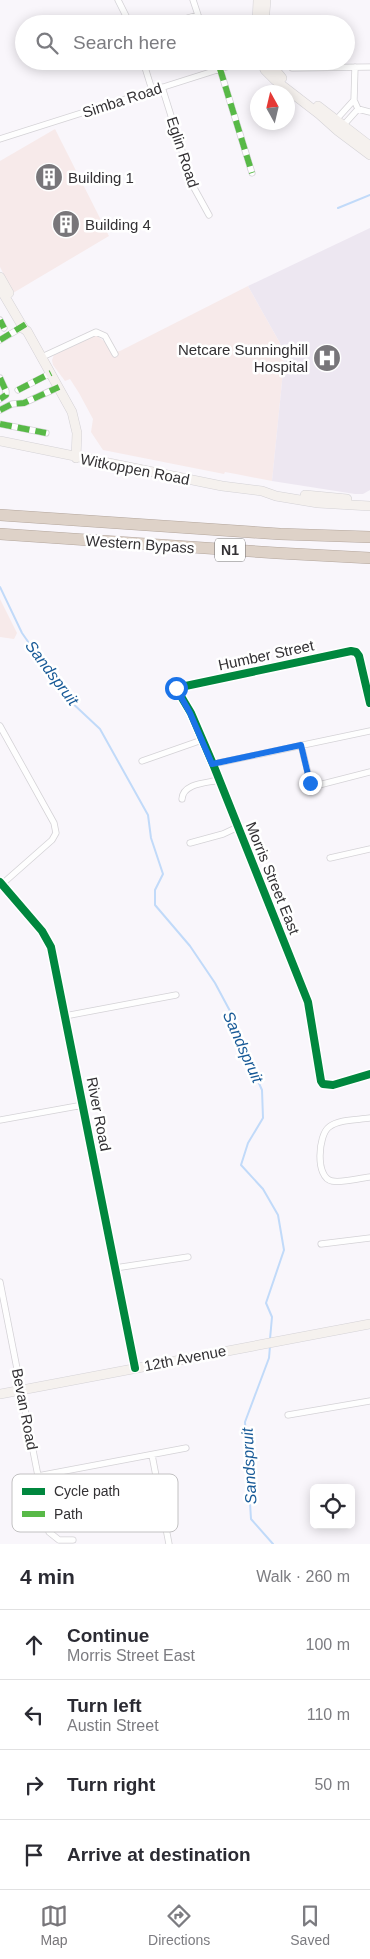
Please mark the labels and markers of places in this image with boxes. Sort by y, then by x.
building icon: Building 1 [34,162,64,192]
place label: Building 1 [68,169,134,186]
building icon: Building 4 [51,209,81,239]
place label: Building 4 [85,216,151,233]
place label: Netcare Sunninghill Hospital [178,341,308,375]
hospital icon: Netcare Sunninghill Hospital [312,343,342,373]

